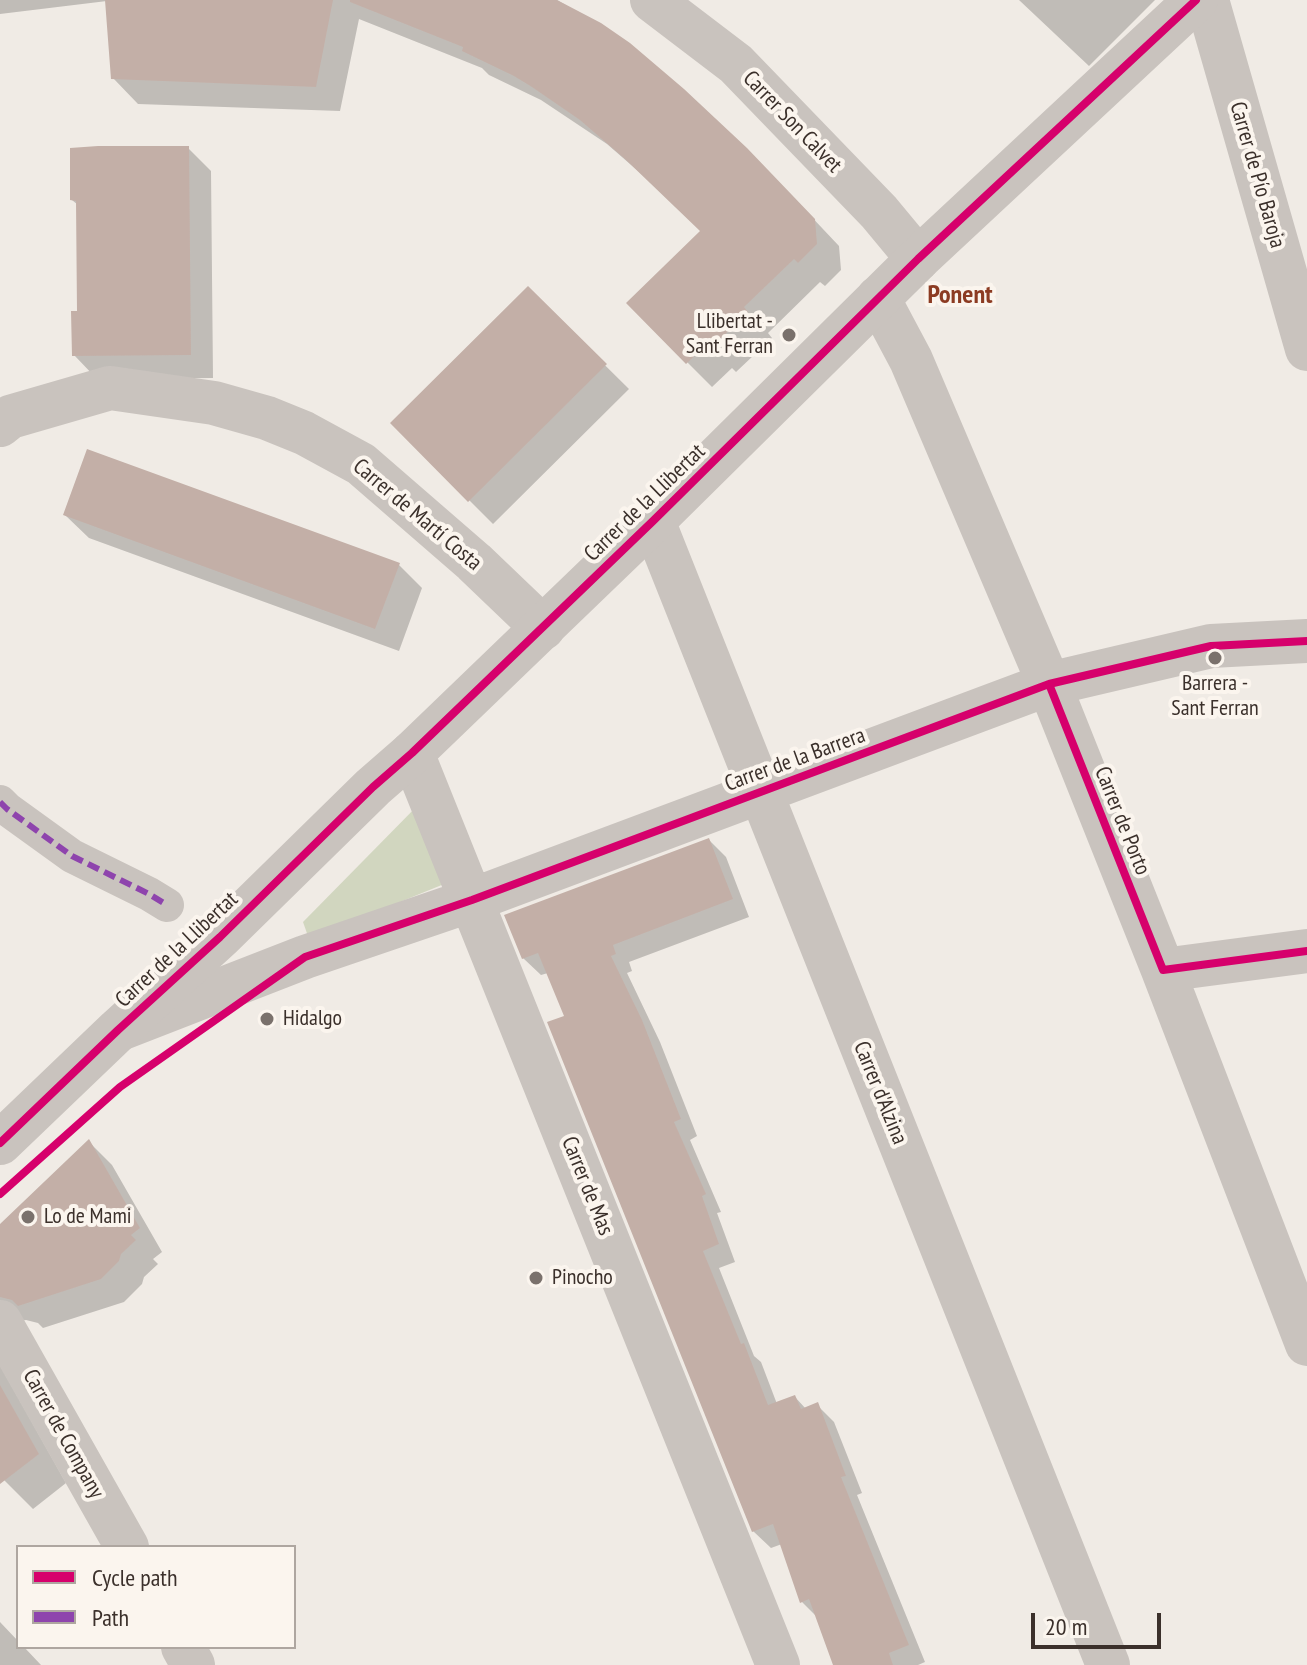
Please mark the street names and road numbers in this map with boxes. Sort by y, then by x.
street label: Carrer Son Calvet [737,66,847,178]
street label: Carrer de Pío Baroja [1224,99,1290,251]
street label: Carrer de la Llibertat [579,439,711,567]
street label: Carrer de Martí Costa [347,454,487,576]
street label: Carrer de la Barrera [721,722,869,798]
street label: Carrer de Porto [1088,763,1156,879]
street label: Carrer de la Llibertat [110,887,244,1013]
street label: Carrer d'Alzina [847,1038,913,1148]
street label: Carrer de Mas [555,1133,619,1239]
street label: Carrer de Company [17,1365,109,1503]

